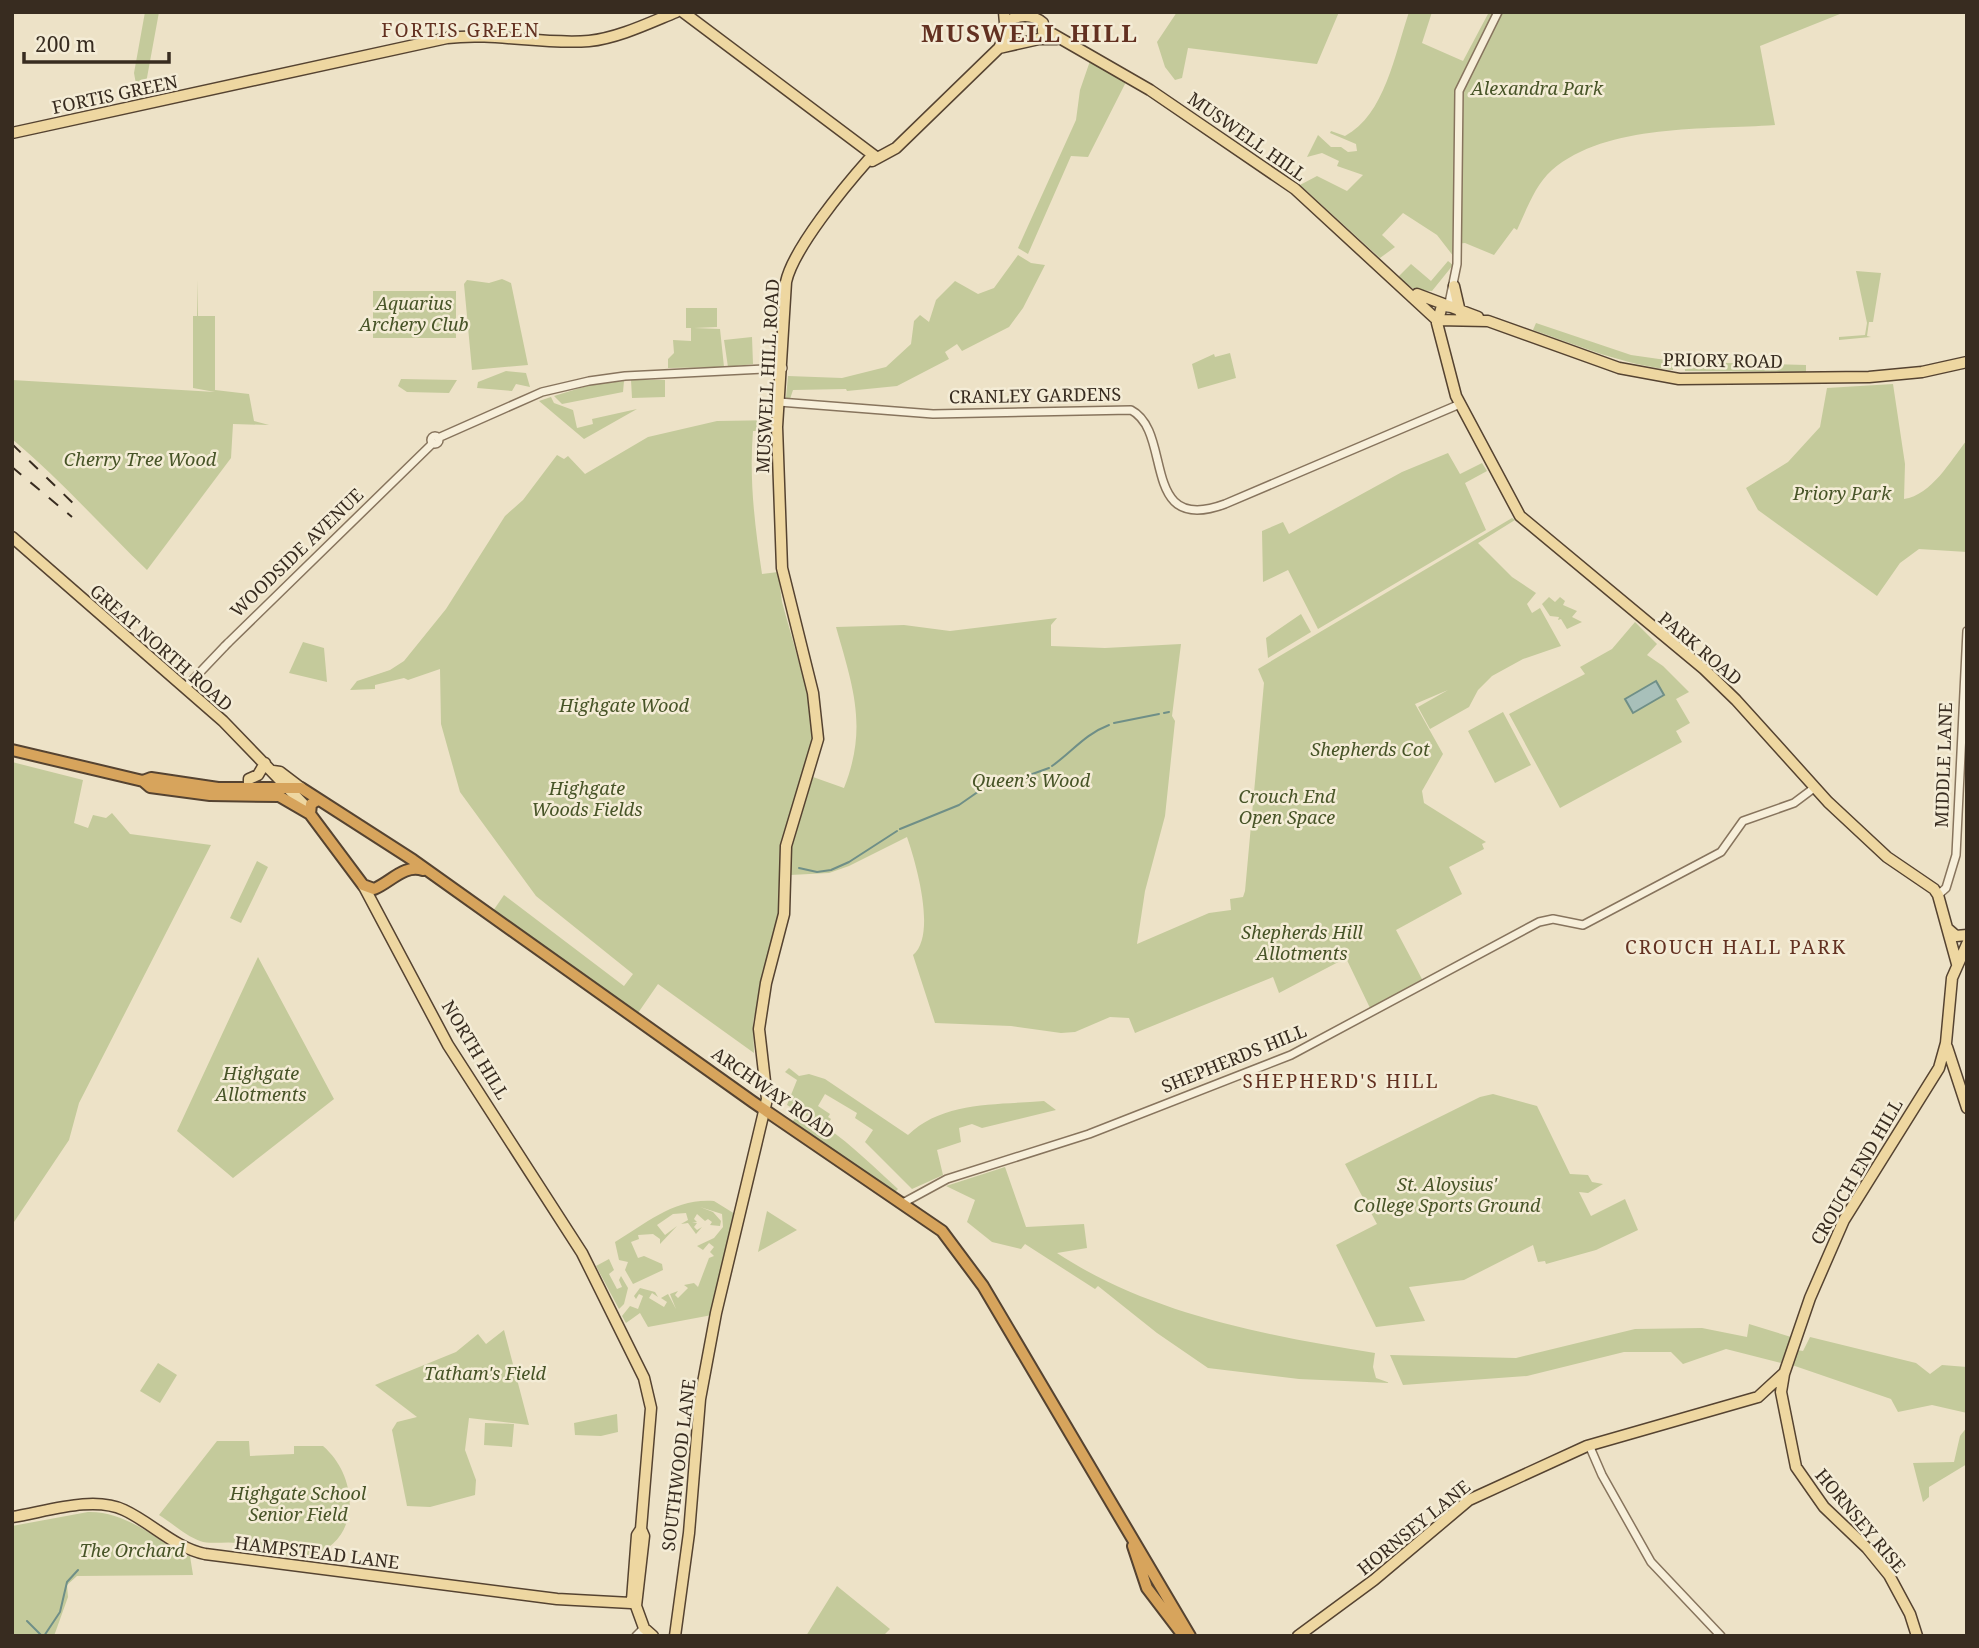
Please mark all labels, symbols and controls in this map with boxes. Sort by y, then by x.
district label: MUSWELL HILL [921,16,1139,49]
district label: FORTIS GREEN [381,17,541,43]
scale bar [24,21,170,65]
text: 200 m [35,30,96,58]
street label: FORTIS GREEN [50,69,180,119]
park label: Alexandra Park [1469,76,1604,100]
street label: MUSWELL HILL [1183,86,1312,186]
street label: MUSWELL HILL ROAD [750,278,784,474]
park label: Aquarius Archery Club [357,291,469,336]
street label: PRIORY ROAD [1663,347,1783,373]
street label: CRANLEY GARDENS [949,381,1121,409]
park label: Cherry Tree Wood [64,447,217,471]
park label: Priory Park [1792,481,1892,505]
street label: WOODSIDE AVENUE [225,482,368,622]
street label: GREAT NORTH ROAD [85,579,238,716]
street label: PARK ROAD [1654,606,1747,690]
park label: Highgate Wood [558,693,690,717]
street label: MIDDLE LANE [1929,702,1957,828]
park label: Shepherds Cot [1310,737,1430,761]
park label: Queen’s Wood [972,768,1091,792]
park label: Highgate Woods Fields [531,776,643,821]
park label: Crouch End Open Space [1238,784,1336,829]
park label: Shepherds Hill Allotments [1241,920,1363,965]
district label: CROUCH HALL PARK [1625,934,1847,960]
street label: NORTH HILL [437,995,515,1104]
street label: SHEPHERDS HILL [1158,1018,1310,1098]
street label: ARCHWAY ROAD [707,1041,840,1143]
park label: Highgate Allotments [213,1061,307,1106]
district label: SHEPHERD'S HILL [1242,1068,1440,1094]
street label: CROUCH END HILL [1805,1094,1908,1249]
park label: St. Aloysius' College Sports Ground [1354,1172,1541,1217]
park label: Tatham's Field [424,1361,547,1385]
street label: SOUTHWOOD LANE [656,1377,700,1552]
street label: HORNSEY RISE [1810,1463,1911,1578]
street label: HORNSEY LANE [1352,1474,1475,1580]
park label: Highgate School Senior Field [229,1481,367,1526]
street label: HAMPSTEAD LANE [233,1530,401,1574]
park label: The Orchard [79,1538,185,1562]

